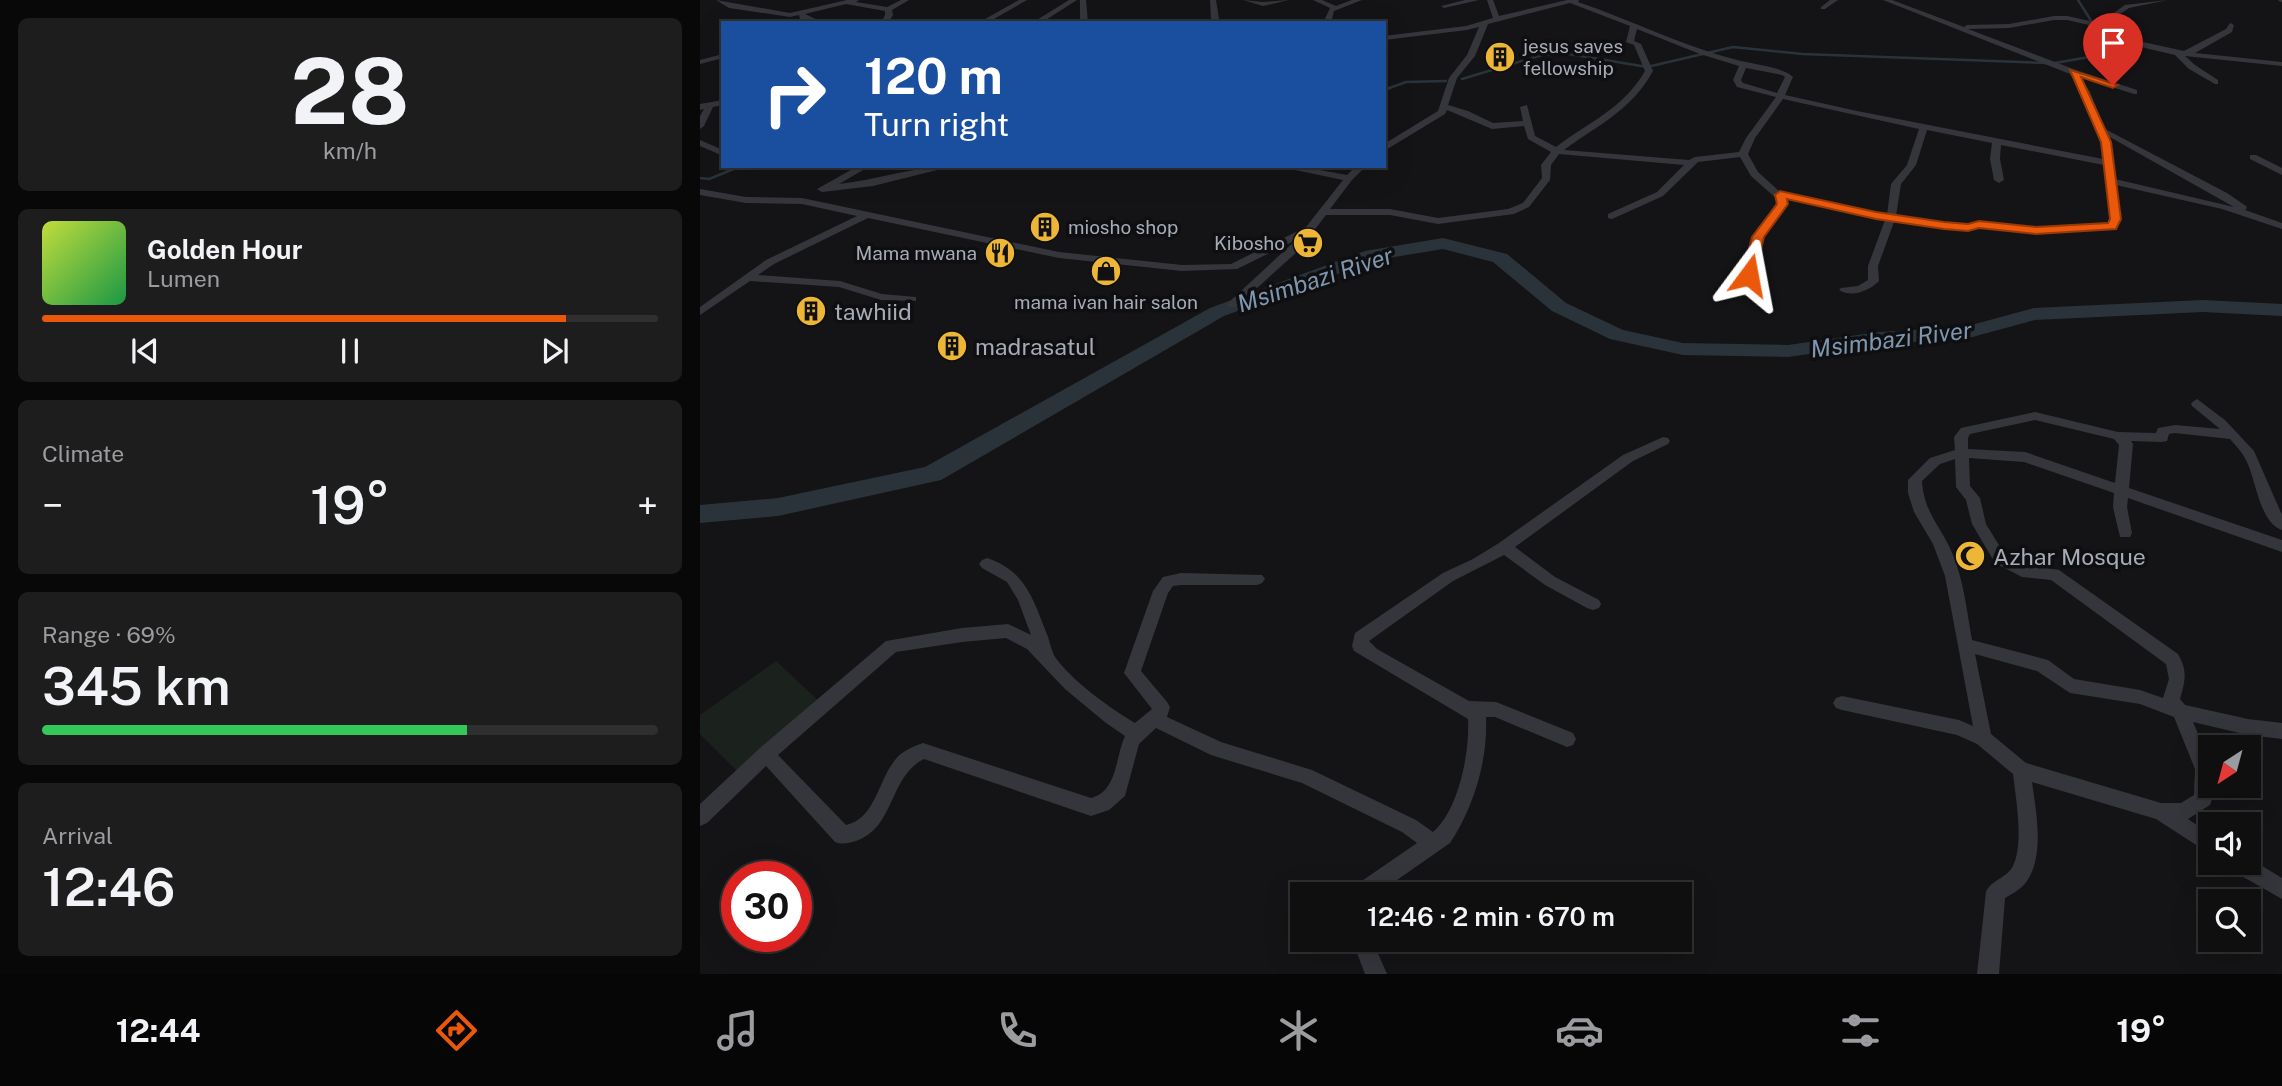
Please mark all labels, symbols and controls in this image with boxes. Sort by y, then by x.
pin [2083,13,2143,85]
icon: arrive [2094,24,2132,62]
place label: jesus saves fellowship [1522,35,1623,79]
text: 28 [291,38,409,144]
building icon: jesus saves fellowship [1483,40,1517,74]
text: 120 m [864,47,1003,105]
icon: right [749,49,840,140]
text: Turn right [864,106,1009,143]
text: km/h [323,137,377,164]
building icon: miosho shop [1028,210,1062,244]
place label: miosho shop [1068,216,1178,238]
supermarket icon: Kibosho [1291,226,1325,260]
place label: Kibosho [1214,232,1285,254]
text: Golden Hour [147,234,302,265]
restaurant icon: Mama mwana [983,236,1017,270]
position arrow [1712,238,1786,312]
water label: Msimbazi River [1233,240,1397,317]
place label: Mama mwana [856,242,977,264]
shop icon: mama ivan hair salon [1089,254,1123,288]
text: Lumen [147,265,220,292]
place label: mama ivan hair salon [1014,291,1198,313]
building icon: tawhiid [794,294,828,328]
place label: tawhiid [834,298,912,325]
water label: Msimbazi River [1809,315,1974,363]
building icon: madrasatul [935,329,969,363]
icon: previous [126,332,164,370]
icon: pause [331,332,369,370]
icon: next [536,332,574,370]
place label: madrasatul [975,333,1096,360]
text: Climate [42,440,124,467]
text: 19° [310,475,390,536]
text: − [42,483,63,528]
text: + [637,483,658,528]
mosque icon: Azhar Mosque [1953,539,1987,573]
place label: Azhar Mosque [1993,543,2146,570]
text: Range · 69% [42,621,176,648]
text: 345 km [42,656,231,717]
north arrow [2198,735,2261,798]
map controls [2198,735,2261,952]
button: sound [2198,812,2261,875]
text: Arrival [42,822,113,849]
text: 12:46 [42,857,176,918]
speed limit sign: 30 [721,861,812,952]
button: search [2198,889,2261,952]
text: 12:46 · 2 min · 670 m [1367,901,1615,932]
icon: directions [432,1006,481,1055]
icon: music [713,1006,762,1055]
icon: phone [993,1006,1042,1055]
icon: climate [1274,1006,1323,1055]
icon: car [1555,1006,1604,1055]
icon: filters [1836,1006,1885,1055]
text: 12:44 [116,1012,200,1049]
text: 19° [2116,1012,2166,1049]

